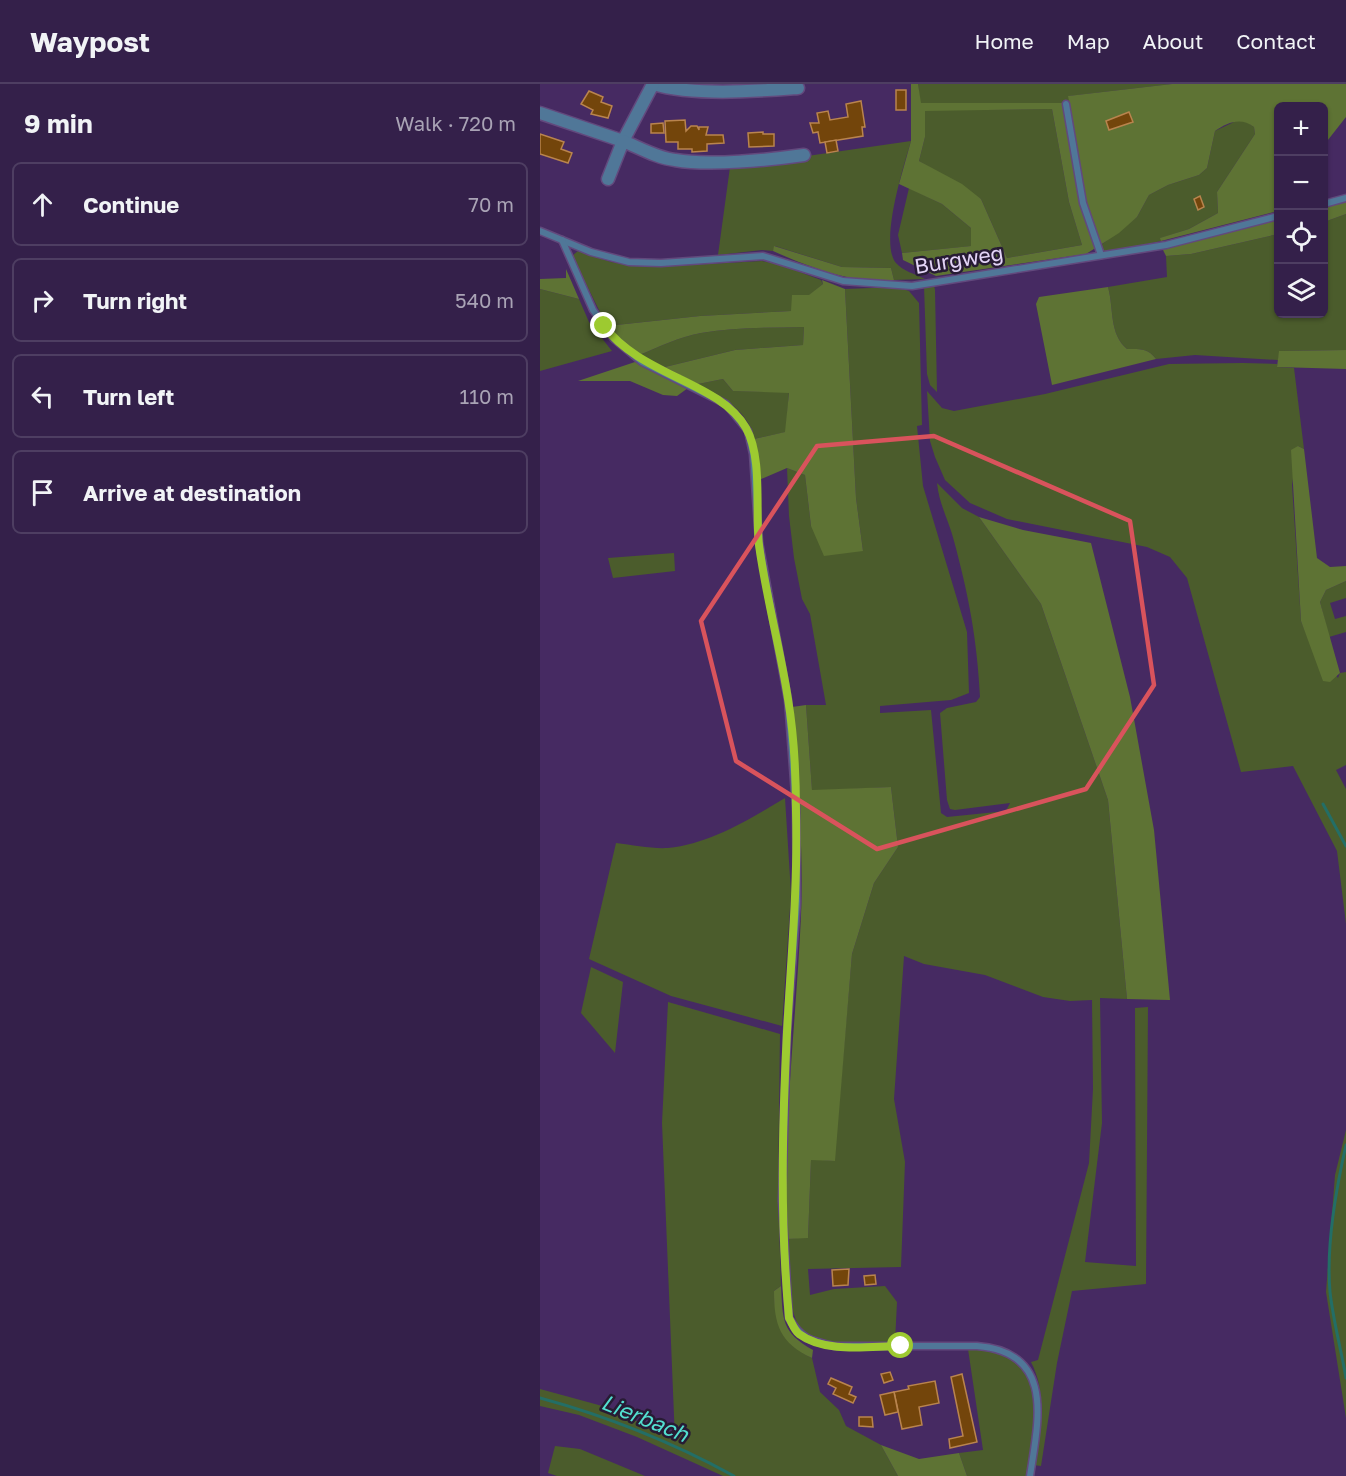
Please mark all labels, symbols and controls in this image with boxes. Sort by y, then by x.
text: Waypost [30,25,150,58]
text: Home [974,28,1034,54]
text: Map [1067,28,1110,54]
text: About [1143,28,1203,54]
text: Contact [1236,28,1316,54]
map controls [1274,102,1328,318]
button: + [1274,102,1328,156]
text: 9 min [24,108,93,139]
text: Walk · 720 m [395,111,516,135]
button: − [1274,156,1328,210]
icon: ahead [26,188,59,221]
text: Continue [83,191,179,218]
text: 70 m [468,192,514,216]
button: locate [1274,210,1328,264]
street label: Burgweg [913,239,1005,279]
button: layers [1274,264,1328,318]
icon: right [26,284,59,317]
text: Turn right [83,287,187,314]
text: 540 m [455,288,514,312]
route end [590,312,616,338]
icon: left [26,380,59,413]
text: Turn left [83,383,174,410]
text: 110 m [460,384,514,408]
icon: arrive [26,476,59,509]
text: Arrive at destination [83,479,301,506]
route start [887,1332,913,1358]
water label: Lierbach [598,1388,694,1448]

